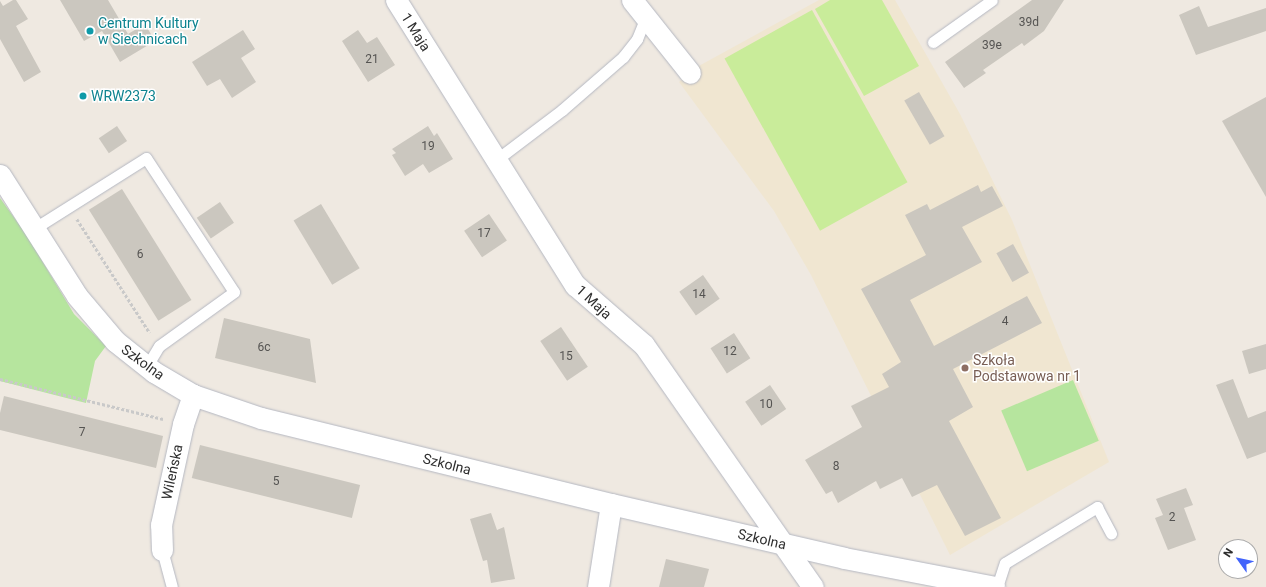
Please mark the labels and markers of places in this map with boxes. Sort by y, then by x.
place label: Centrum Kultury w Siechnicach [98,15,199,48]
marker: Centrum Kultury w Siechnicach [85,26,95,36]
place label: WRW2373 [91,88,156,104]
marker: WRW2373 [78,91,88,101]
place label: Szkoła Podstawowa nr 1 [973,352,1081,384]
marker: Szkoła Podstawowa nr 1 [960,363,970,373]

